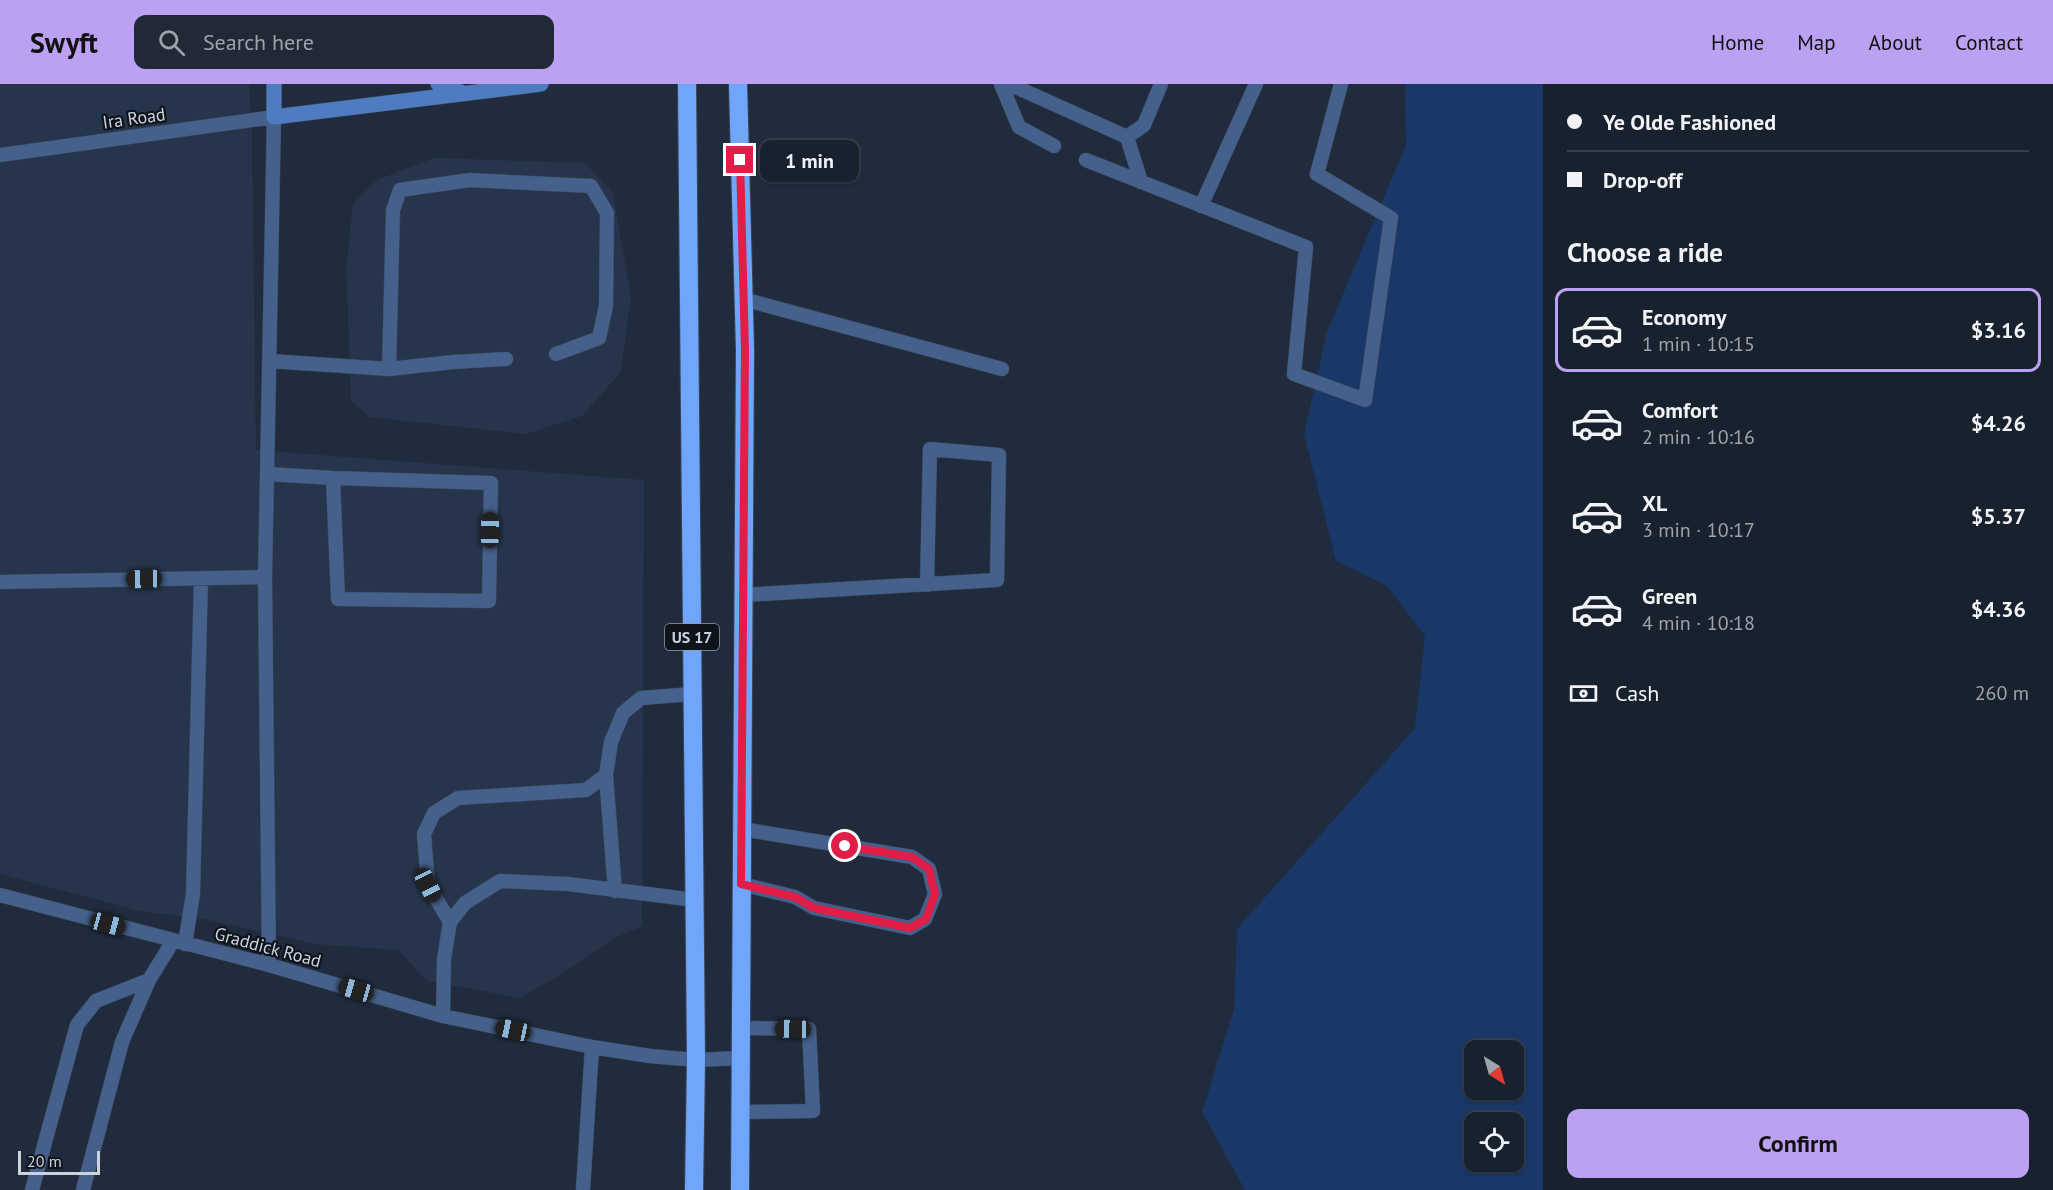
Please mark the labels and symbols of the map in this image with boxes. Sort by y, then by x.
street label: Ira Road [101,102,167,134]
callout: 1 min [761,139,860,181]
route end [726,146,753,173]
car [481,512,499,548]
car [126,570,162,588]
road number: US 17 [665,624,719,650]
route start [831,832,858,859]
car [412,865,444,905]
car [88,911,128,937]
street label: Graddick Road [212,922,324,972]
car [336,976,376,1004]
car [494,1017,532,1043]
car [775,1020,811,1038]
north arrow [1464,1040,1524,1100]
scale bar [18,1148,100,1176]

